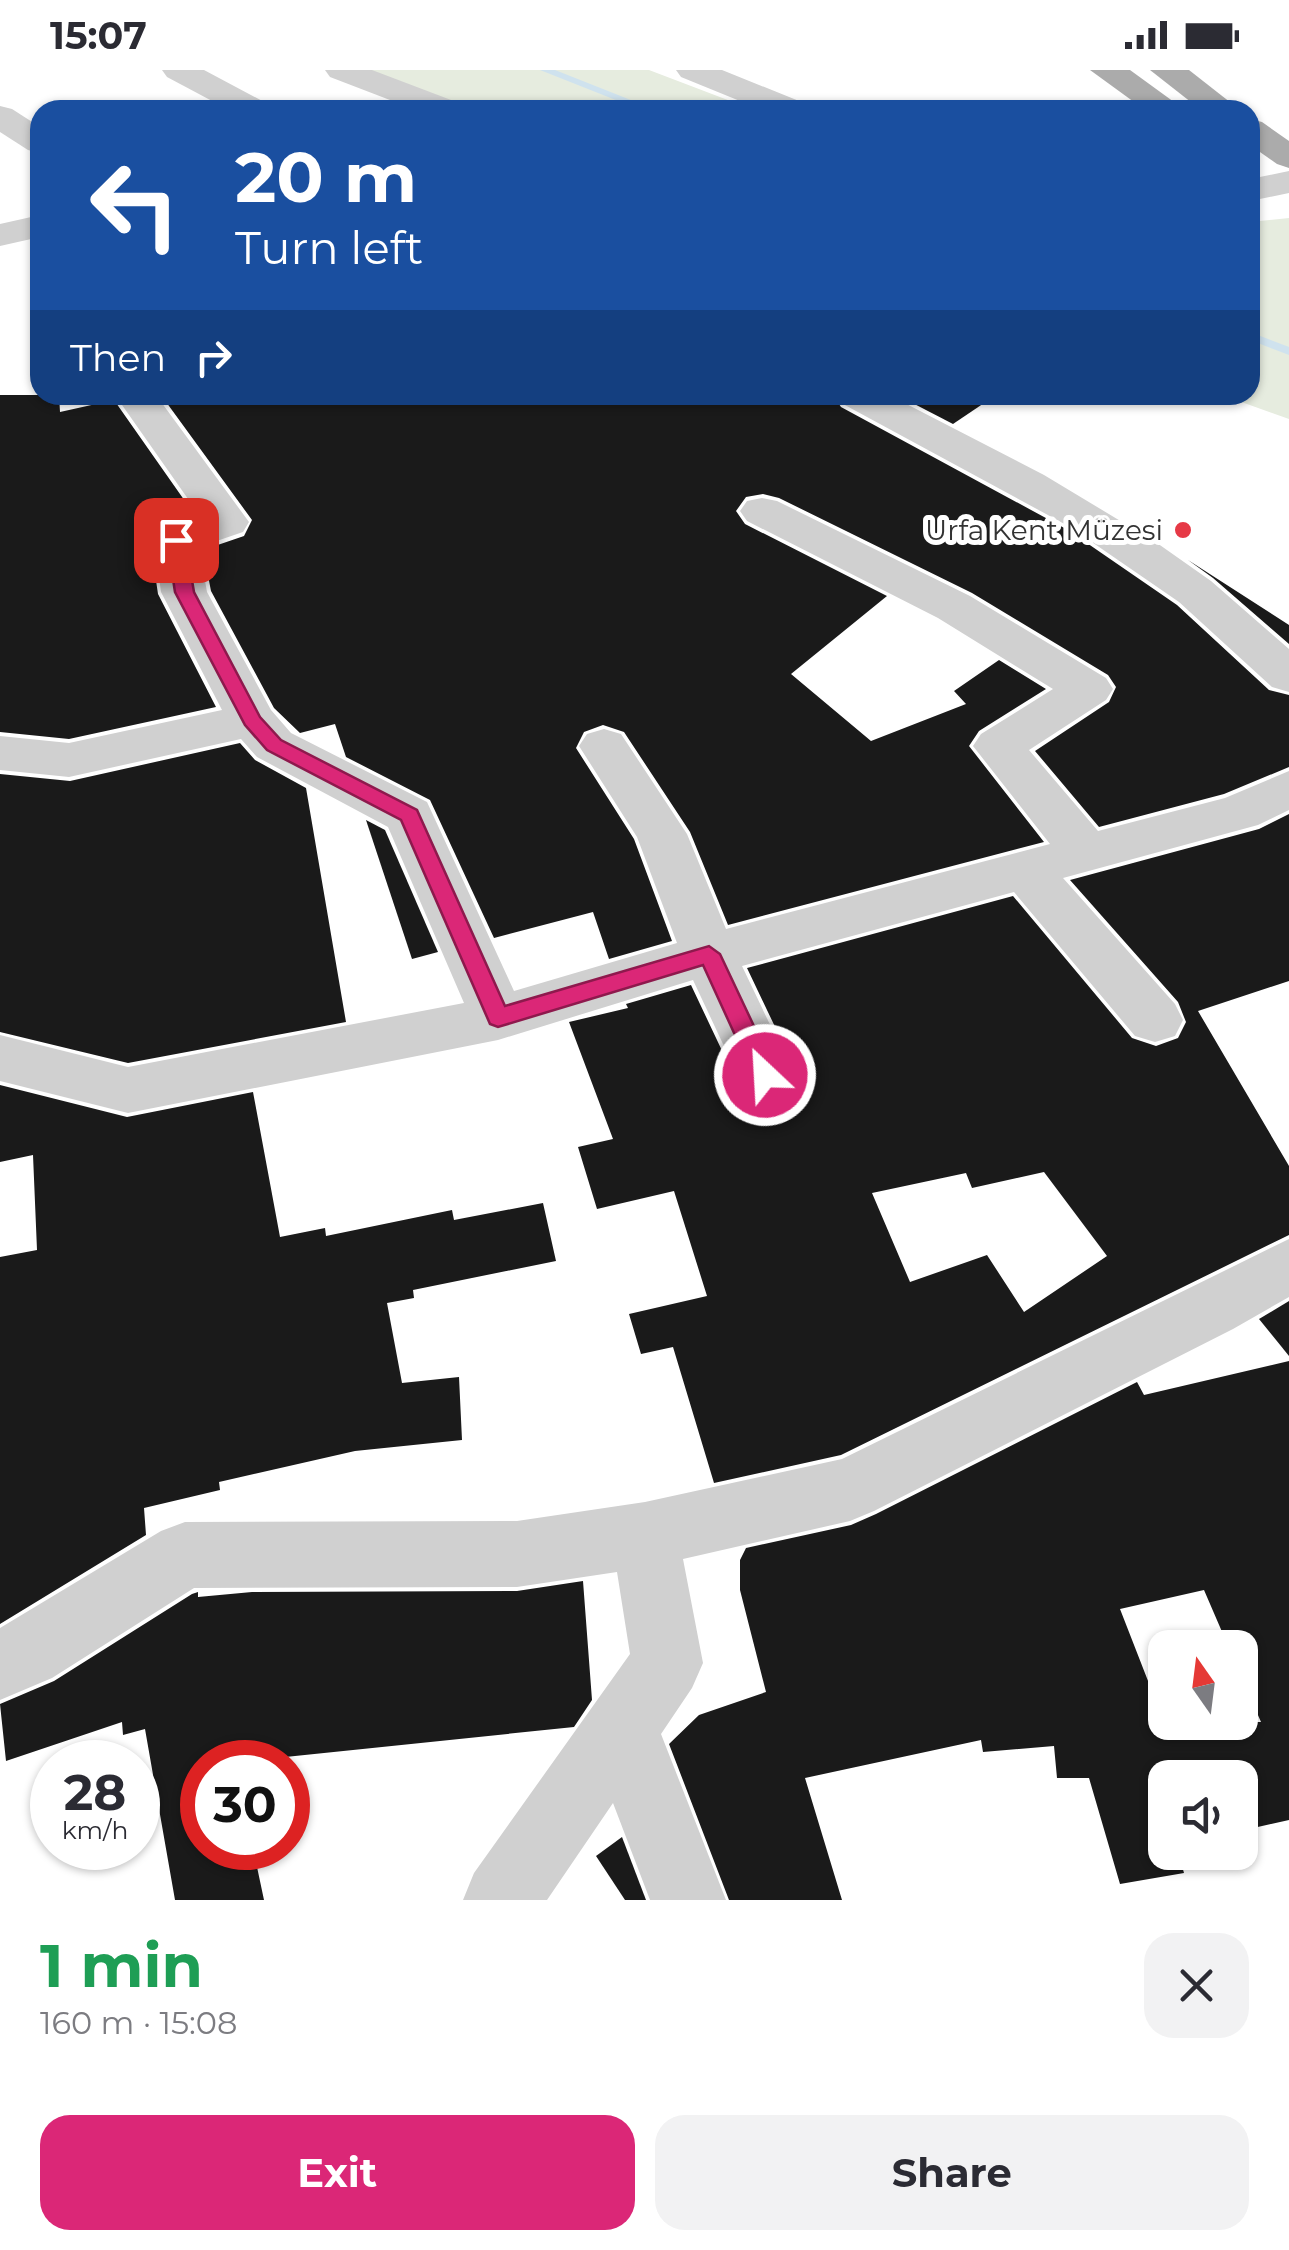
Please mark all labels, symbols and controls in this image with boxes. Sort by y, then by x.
text: 15:07 [50,12,147,59]
text: 20 m [235,134,417,220]
icon: left [70,140,200,270]
text: Turn left [235,220,423,275]
icon: right [186,330,241,385]
text: Then [70,334,166,381]
pin [134,498,219,583]
icon: arrive [149,513,204,568]
place label: Urfa Kent Müzesi [925,513,1163,547]
marker: Urfa Kent Müzesi [1172,519,1194,541]
position arrow [713,1023,817,1127]
north arrow [1148,1630,1258,1740]
map controls [1148,1630,1258,1870]
speed limit sign: 30 [180,1740,310,1870]
button: sound [1148,1760,1258,1870]
text: 28 [64,1762,126,1823]
text: km/h [62,1815,128,1845]
text: 1 min [40,1929,203,2002]
button: close [1144,1933,1249,2038]
text: 160 m · 15:08 [40,2003,237,2042]
button: Exit [40,2115,635,2230]
button: Share [655,2115,1249,2230]

